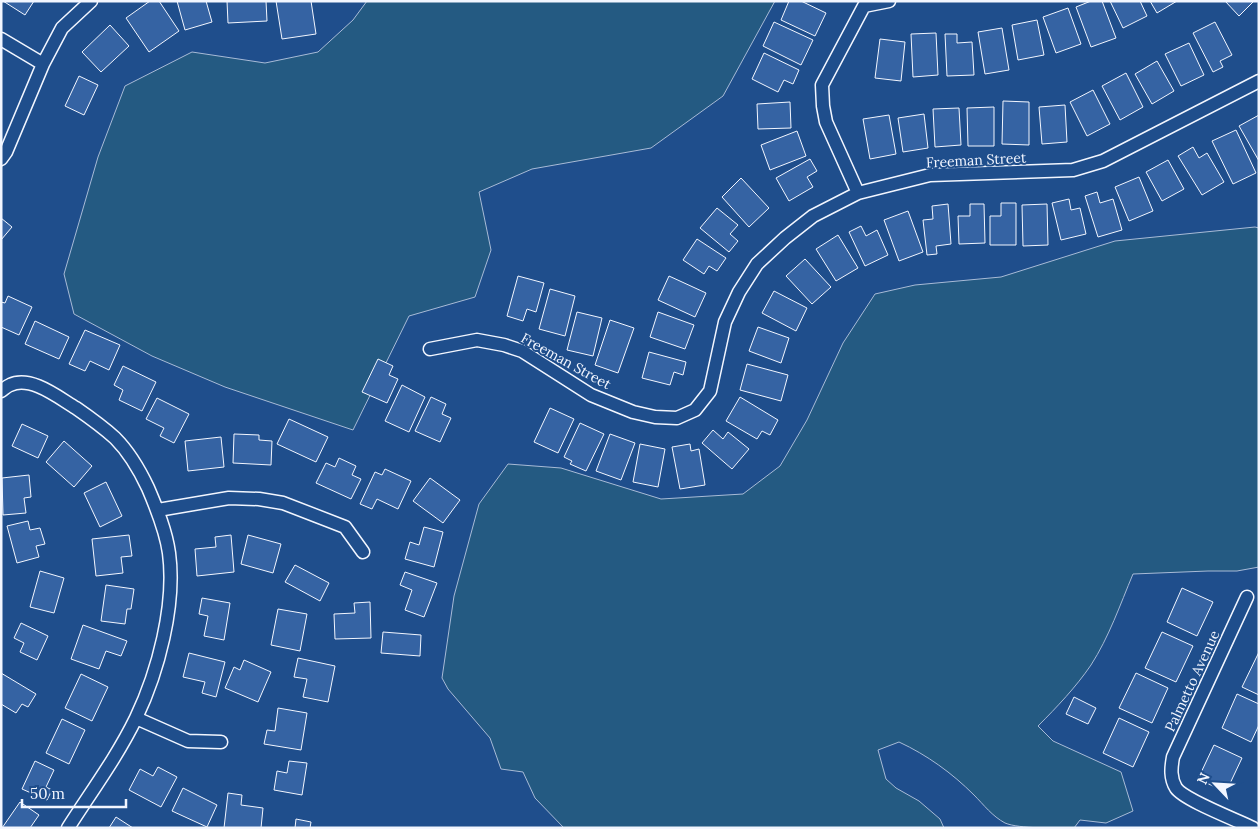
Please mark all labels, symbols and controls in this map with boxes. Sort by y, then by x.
street label: Freeman Street [925,148,1027,172]
street label: Freeman Street [518,329,615,393]
street label: Palmetto Avenue [1161,627,1224,735]
north arrow [1190,759,1240,809]
text: N [1193,770,1214,787]
scale bar [22,776,126,808]
text: 50 m [30,784,65,803]

